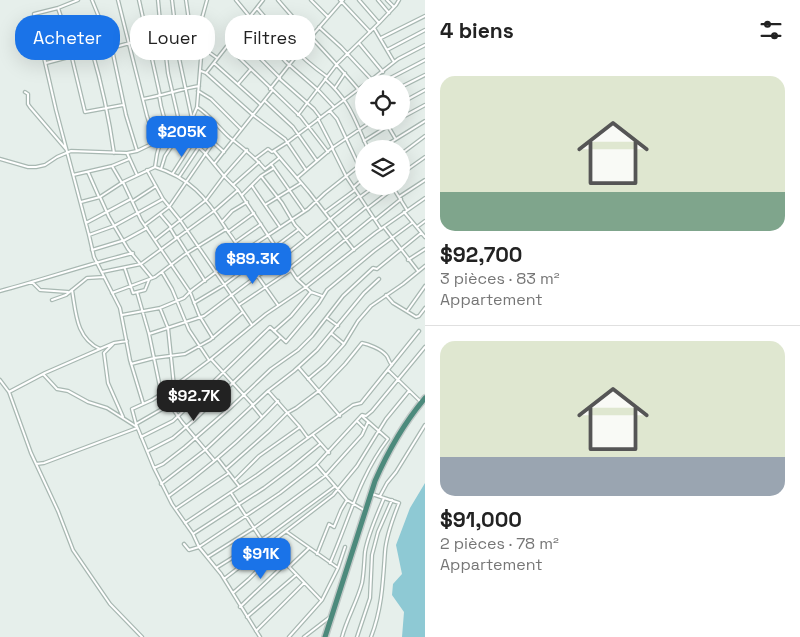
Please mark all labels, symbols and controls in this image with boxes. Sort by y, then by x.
chip: Acheter [15,15,120,60]
chip: Louer [130,15,215,60]
chip: Filtres [225,15,315,60]
icon: filters [757,16,785,44]
text: 4 biens [440,17,514,44]
map controls [355,75,410,195]
button: locate [355,75,410,130]
icon: home [568,108,658,198]
pin: $205K [147,116,217,158]
text: $205K [157,121,207,142]
button: layers [355,140,410,195]
text: $92,700 [440,241,522,268]
pin: $89.3K [212,242,294,285]
text: $89.3K [226,248,280,269]
text: 3 pièces · 83 m² [440,268,560,289]
text: Appartement [440,289,543,310]
icon: home [568,374,658,464]
pin: $92.7K [153,380,235,422]
text: $92.7K [168,385,220,406]
text: $91,000 [440,506,522,533]
text: 2 pièces · 78 m² [440,533,559,554]
pin: $91K [231,538,291,580]
text: $91K [243,543,279,564]
text: Appartement [440,554,543,575]

